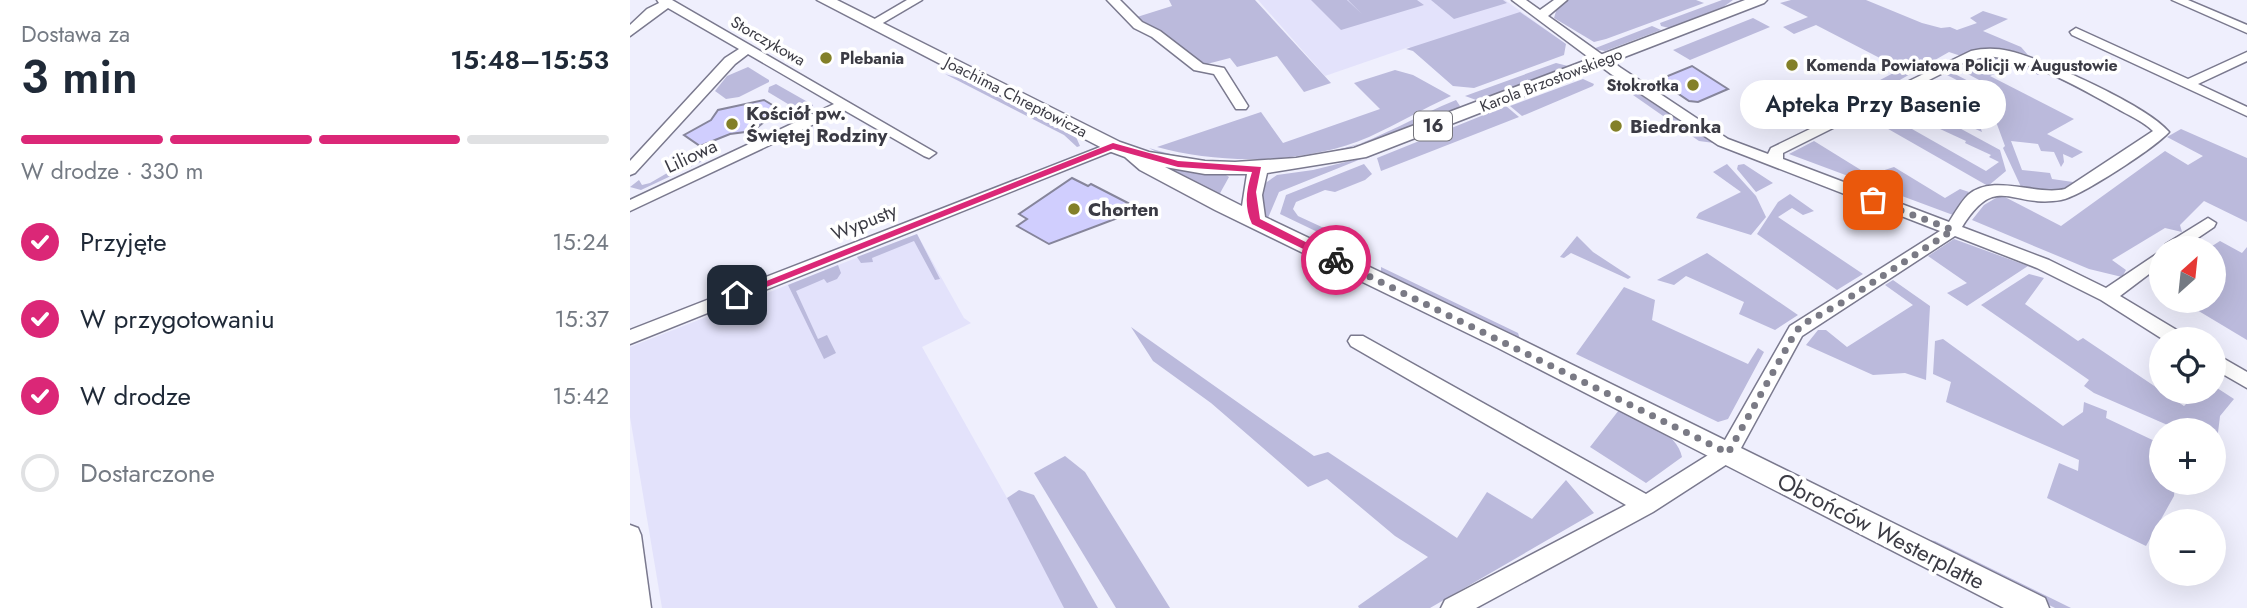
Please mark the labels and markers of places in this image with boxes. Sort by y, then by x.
place label: Plebania [840,47,904,70]
marker: Plebania [818,50,834,66]
place label: Komenda Powiatowa Policji w Augustowie [1806,54,2118,77]
marker: Komenda Powiatowa Policji w Augustowie [1784,57,1800,73]
place label: Stokrotka [1607,74,1679,97]
marker: Stokrotka [1685,77,1701,93]
callout: Apteka Przy Basenie [1740,81,2006,130]
place label: Kościół pw. Świętej Rodziny [746,100,888,149]
place label: Biedronka [1630,113,1721,140]
marker: Kościół pw. Świętej Rodziny [724,116,740,132]
marker: Biedronka [1608,118,1624,134]
pin [1843,170,1903,230]
place label: Chorten [1088,196,1159,223]
marker: Chorten [1066,201,1082,217]
pin [707,265,767,325]

